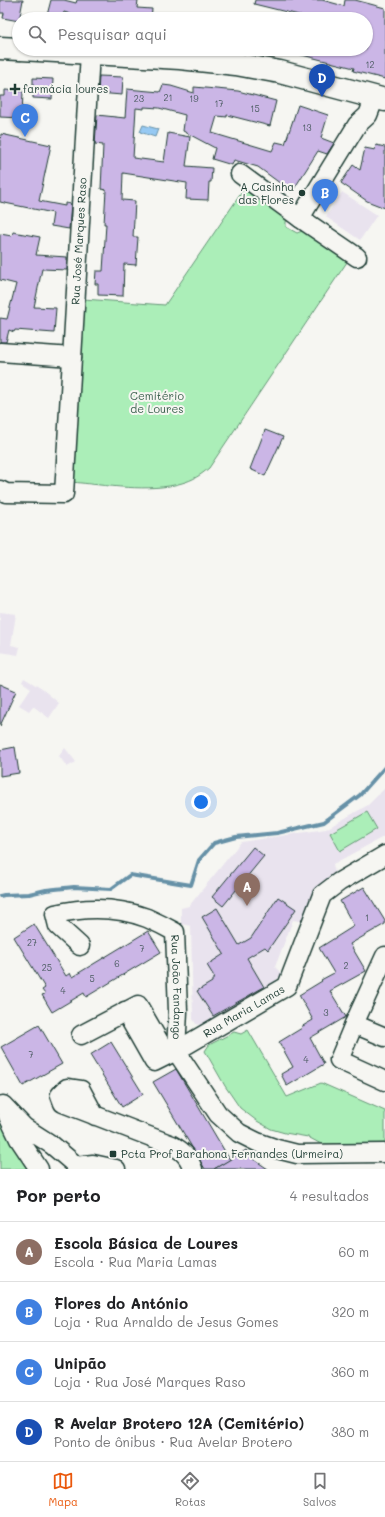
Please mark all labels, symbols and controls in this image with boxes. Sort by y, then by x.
search box [12,12,373,56]
icon: search [26,23,48,45]
text: Pesquisar aqui [58,24,167,44]
house number: 12 [365,59,375,70]
pin: D [309,64,335,97]
place label: farmácia loures [23,81,108,96]
marker: farmácia loures [10,84,20,94]
house number: 21 [163,92,173,103]
house number: 23 [134,93,144,104]
house number: 19 [189,93,199,104]
house number: 17 [214,98,224,109]
house number: 15 [250,103,260,114]
pin: C [12,104,38,137]
house number: 13 [302,122,312,133]
street label: Rua José Marques Raso [67,177,90,305]
place label: A Casinha das Flores [238,179,294,207]
pin: B [312,179,338,212]
marker: A Casinha das Flores [297,188,307,198]
park label: Cemitério de Loures [130,388,184,416]
your location [191,792,211,812]
pin: A [234,873,260,906]
house number: 1 [365,912,369,923]
street label: Rua João Fandango [168,934,186,1040]
house number: 27 [27,937,37,948]
house number: 7 [139,943,145,954]
house number: 6 [114,958,120,969]
house number: 2 [343,960,349,971]
house number: 25 [42,962,52,973]
house number: 5 [89,973,95,984]
street label: Rua Maria Lamas [200,981,287,1041]
house number: 4 [60,985,66,996]
house number: 3 [323,1007,329,1018]
house number: 7 [28,1049,34,1060]
house number: 4 [303,1054,309,1065]
place label: Pcta Prof Barahona Fernandes (Urmeira) [121,1146,343,1161]
marker: Pcta Prof Barahona Fernandes (Urmeira) [108,1149,118,1159]
text: Por perto [16,1184,100,1206]
text: 4 resultados [290,1187,369,1204]
text: Escola Básica de Loures [54,1233,238,1253]
text: A [24,1243,34,1260]
text: 60 m [339,1243,369,1260]
text: Escola · Rua Maria Lamas [54,1253,217,1270]
text: Flores do António [54,1293,188,1313]
text: B [25,1303,33,1320]
text: 320 m [332,1303,369,1320]
text: Loja · Rua Arnaldo de Jesus Gomes [54,1313,279,1330]
text: Unipão [54,1353,106,1373]
text: C [24,1363,34,1380]
text: 360 m [331,1363,369,1380]
text: Loja · Rua José Marques Raso [54,1373,246,1390]
text: R Avelar Brotero 12A (Cemitério) [54,1413,304,1433]
text: D [24,1423,34,1440]
text: 380 m [331,1423,369,1440]
text: Ponto de ônibus · Rua Avelar Brotero [54,1433,292,1450]
tab: Mapa [49,1470,78,1509]
tab: Rotas [175,1470,206,1509]
tab: Salvos [303,1470,336,1509]

